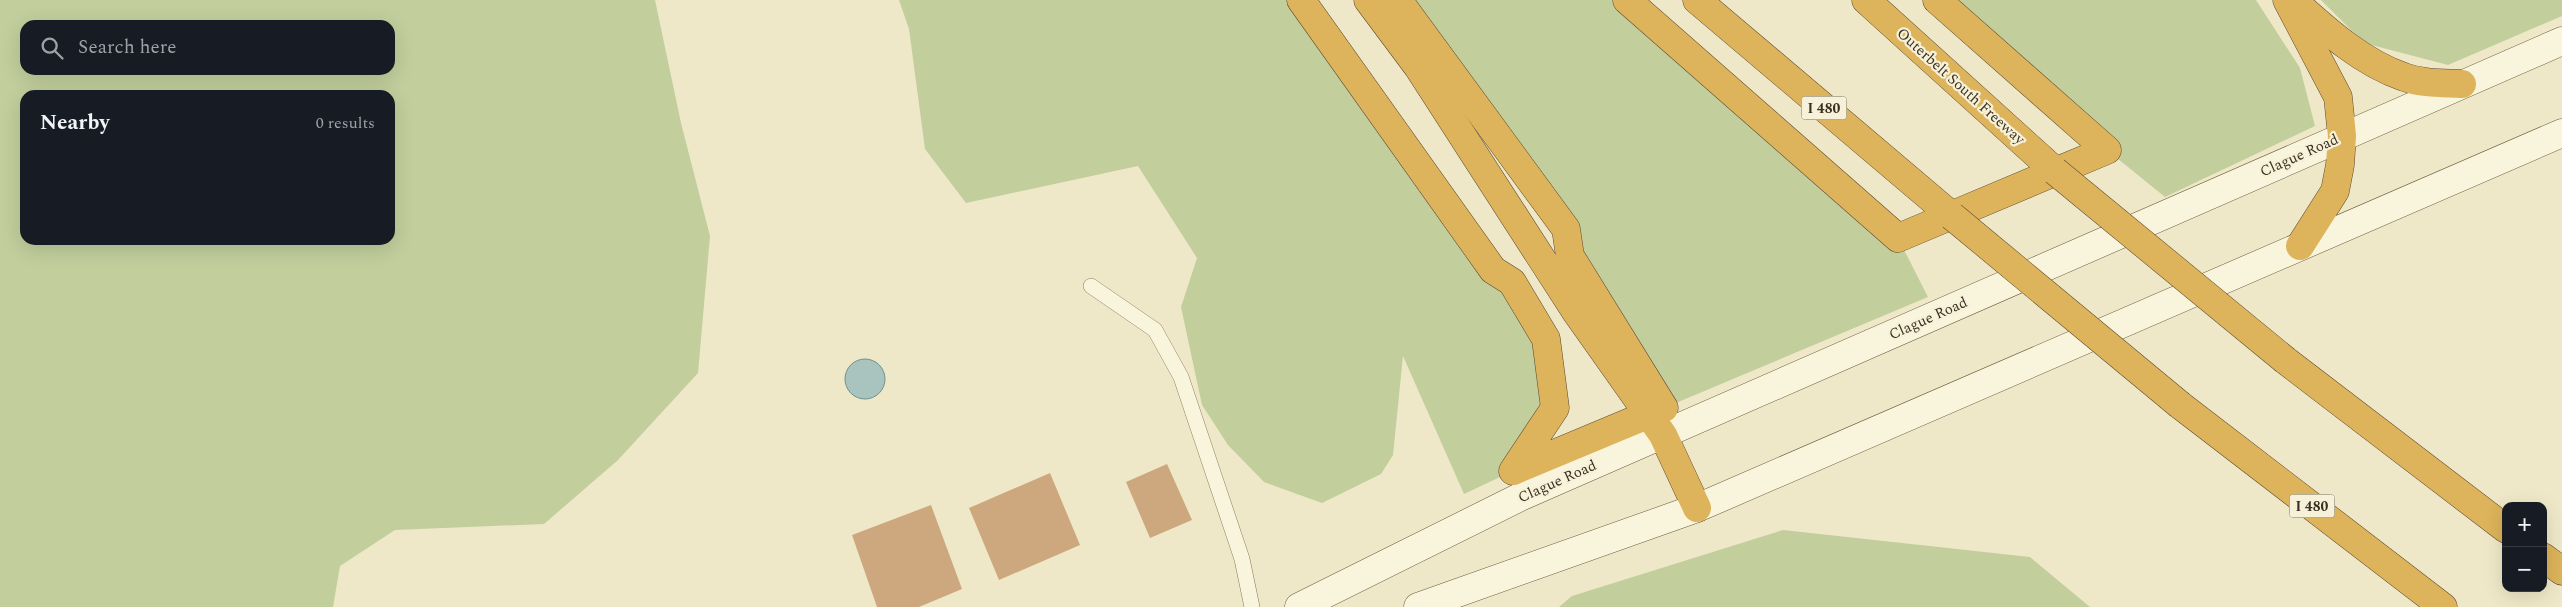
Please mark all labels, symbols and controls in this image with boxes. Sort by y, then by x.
search box [20,20,395,75]
street label: Outerbelt South Freeway [1891,22,2031,151]
text: Search here [78,33,177,62]
icon: search [38,34,66,62]
road number: I 480 [1802,96,1846,120]
text: Nearby [40,107,110,139]
text: 0 results [316,111,375,135]
street label: Clague Road [2256,128,2342,183]
street label: Clague Road [1885,291,1971,346]
street label: Clague Road [1514,454,1600,509]
road number: I 480 [2290,494,2334,518]
map controls [2502,502,2547,592]
button: + [2502,502,2547,547]
button: − [2502,547,2547,592]

